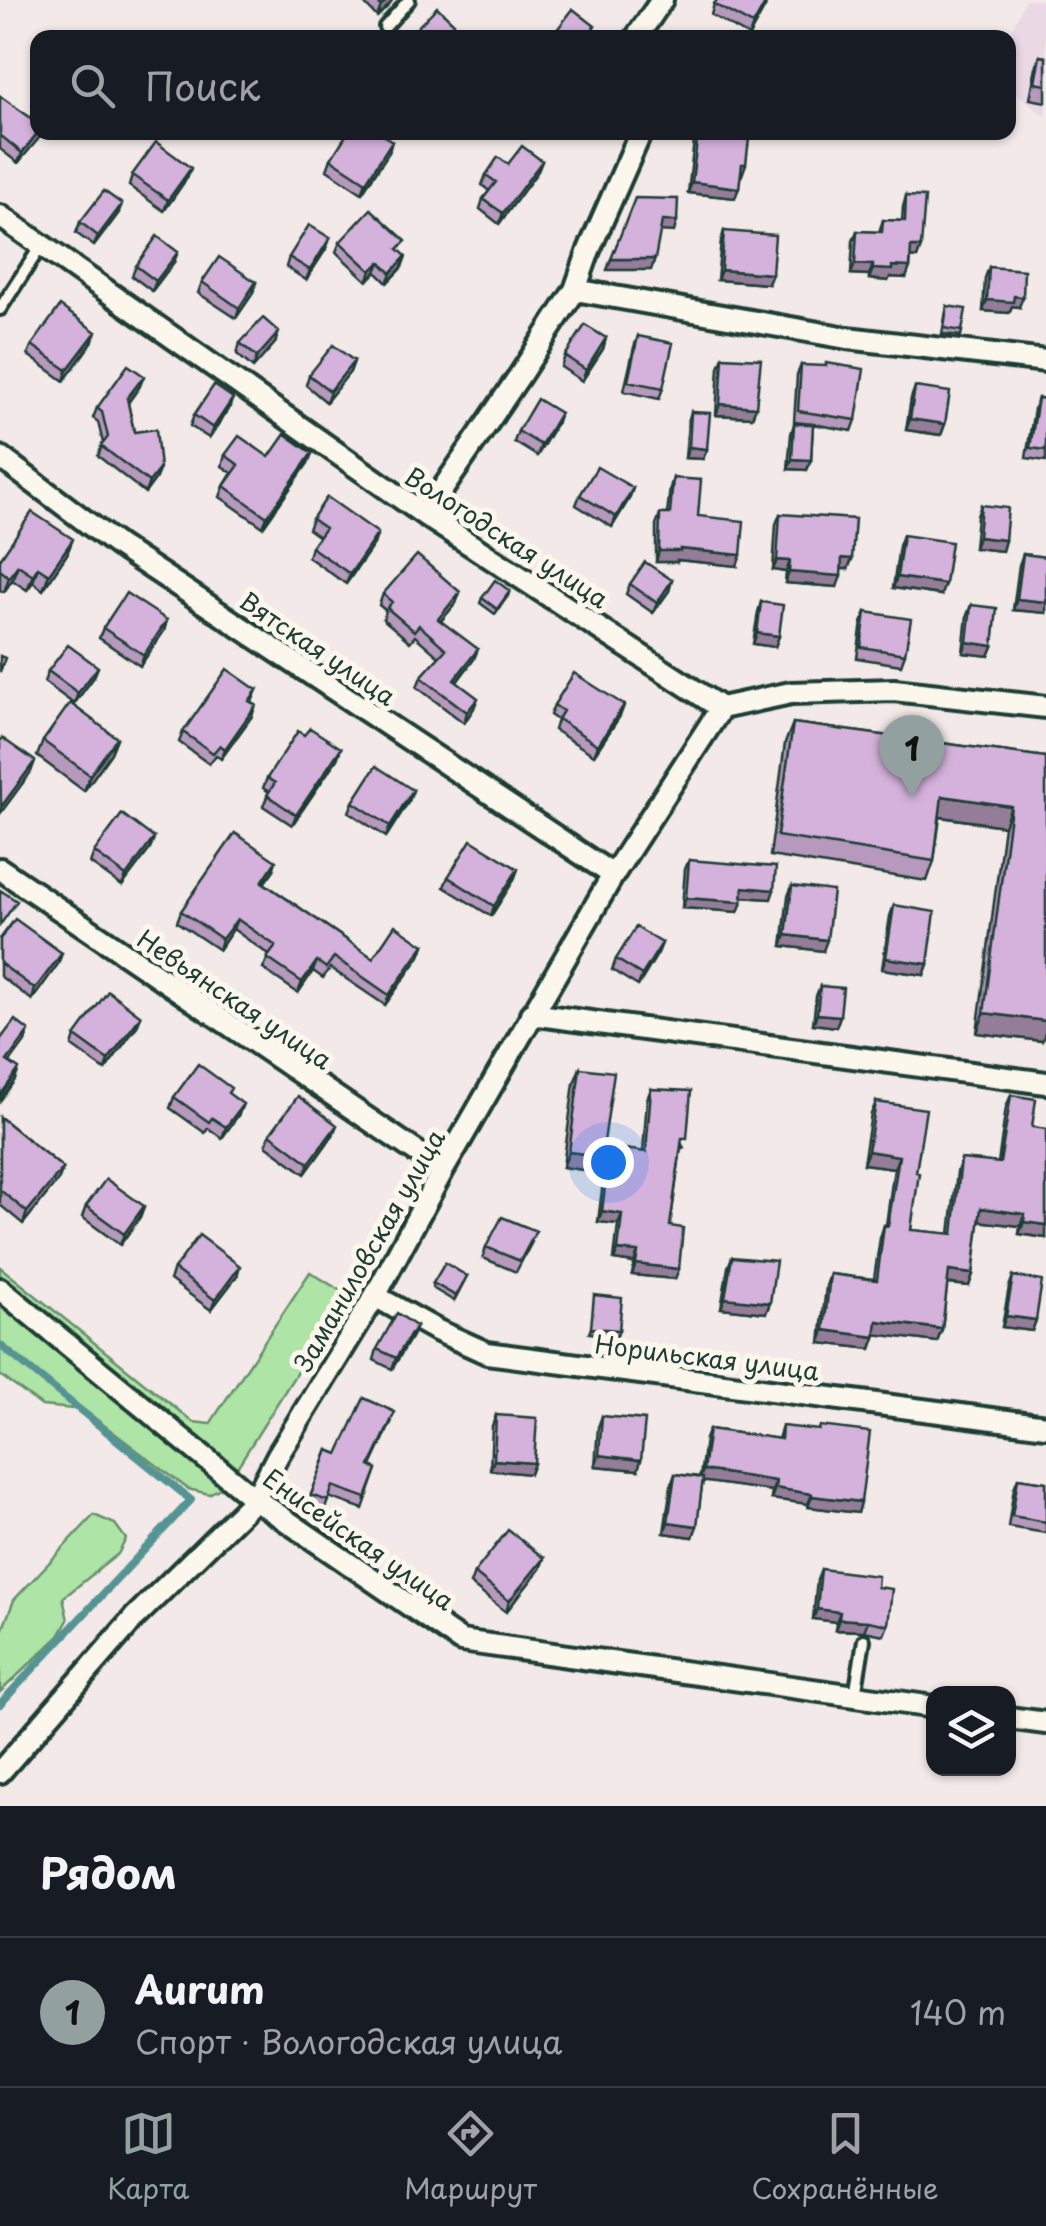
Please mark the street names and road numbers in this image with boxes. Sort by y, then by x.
street label: Вологодская улица [398,457,617,617]
street label: Вятская улица [232,582,404,715]
street label: Невьянская улица [130,920,340,1079]
street label: Заманиловская улица [284,1122,454,1378]
street label: Норильская улица [593,1324,822,1390]
street label: Енисейская улица [256,1459,463,1619]

